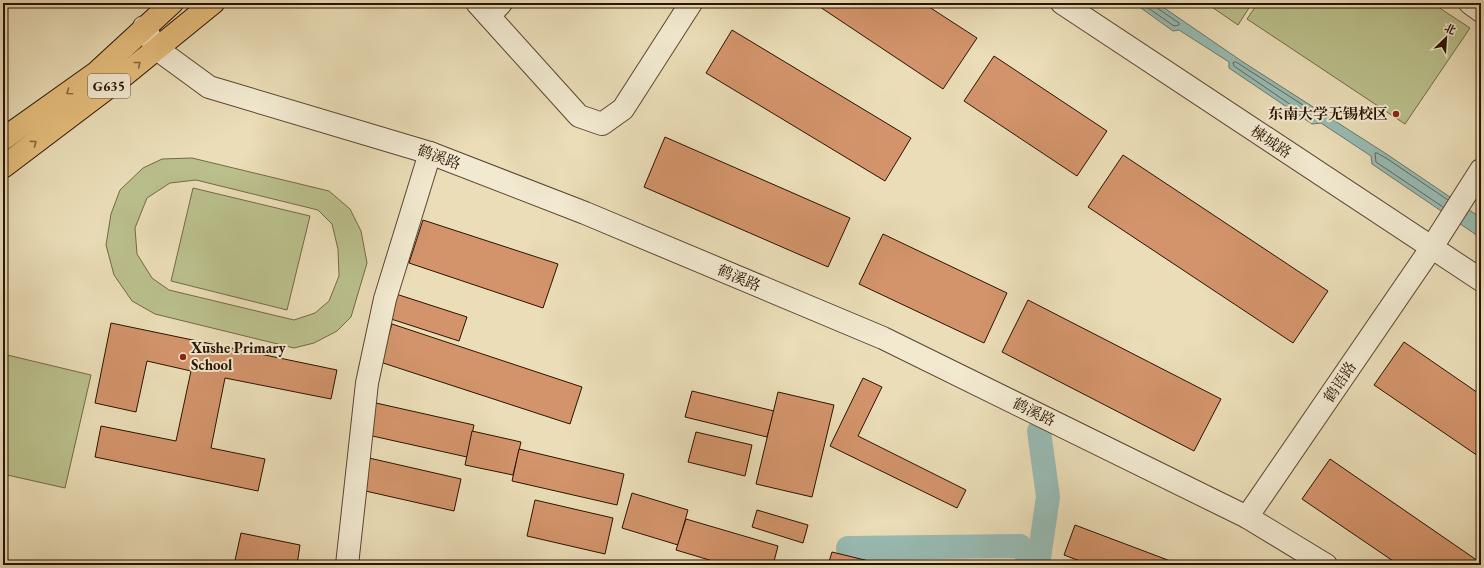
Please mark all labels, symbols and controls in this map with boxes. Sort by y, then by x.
north arrow [1426,18,1466,58]
text: 北 [1442,20,1458,38]
one-way arrow [133,62,140,69]
road number: G635 [88,74,130,98]
one-way arrow [66,87,73,95]
place label: 东南大学无锡校区 [1268,104,1388,123]
marker: 东南大学无锡校区 [1391,109,1401,119]
street label: 楝城路 [1247,121,1295,162]
street label: 鹤溪路 [415,140,464,173]
one-way arrow [30,141,37,148]
street label: 鹤溪路 [715,260,764,295]
place label: Xushe Primary School [190,338,286,374]
marker: Xushe Primary School [178,352,188,362]
street label: 鹤语路 [1319,358,1360,406]
street label: 鹤溪路 [1010,393,1059,430]

